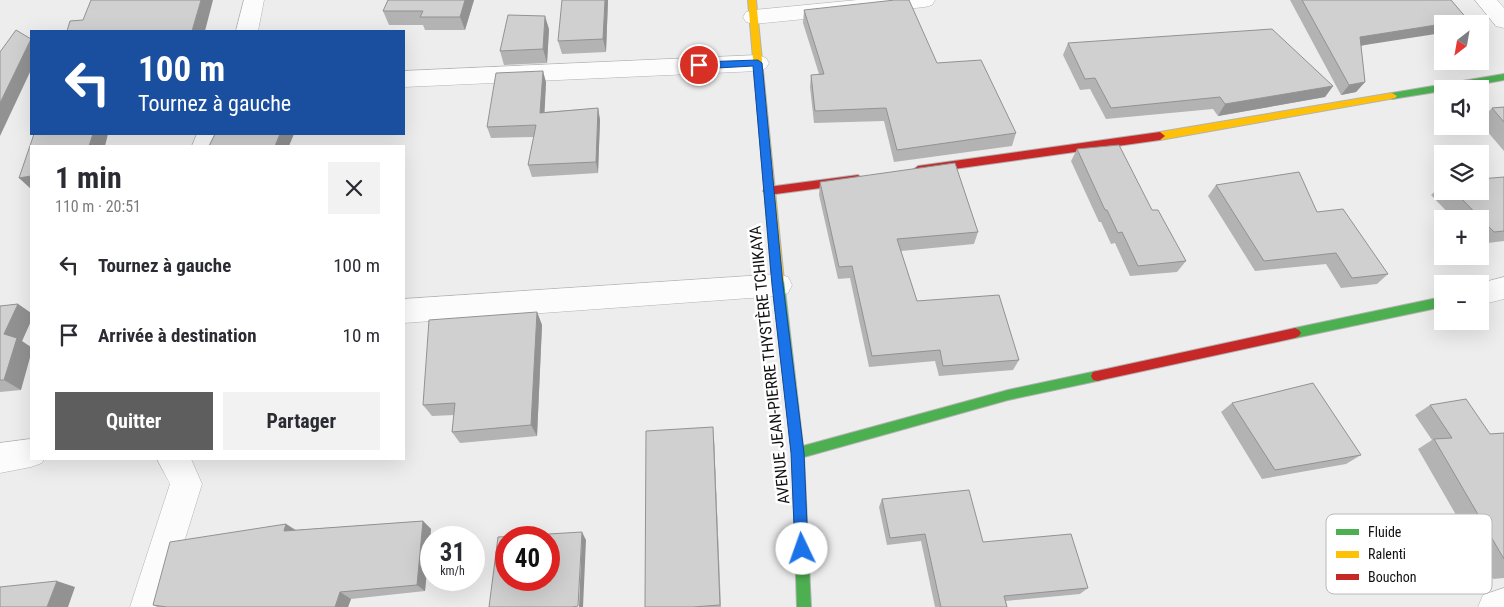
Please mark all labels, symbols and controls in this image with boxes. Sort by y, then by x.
north arrow [1434,15,1489,70]
map controls [1434,15,1489,330]
pin [678,44,720,86]
text: 100 m [138,49,225,90]
icon: left [55,50,120,115]
icon: arrive [685,51,713,79]
button: sound [1434,80,1489,135]
text: Tournez à gauche [138,91,291,116]
button: layers [1434,145,1489,200]
text: 1 min [55,160,122,195]
button: close [328,162,380,214]
text: 110 m · 20:51 [55,197,141,216]
button: + [1434,210,1489,265]
street label: AVENUE JEAN-PIERRE THYSTÈRE TCHIKAYA [745,225,794,505]
icon: left [55,251,83,279]
text: Tournez à gauche [98,254,231,277]
text: 100 m [333,254,380,277]
button: − [1434,275,1489,330]
icon: arrive [55,321,83,349]
text: Arrivée à destination [98,324,257,347]
text: 10 m [343,324,380,347]
button: Quitter [55,392,213,450]
button: Partager [223,392,380,450]
legend [1326,514,1492,594]
position arrow [775,522,827,574]
text: Fluide [1368,524,1402,540]
speed limit sign: 40 [495,526,560,591]
text: 31 [440,538,465,567]
text: Ralenti [1368,546,1406,562]
text: km/h [440,564,465,578]
text: Bouchon [1368,569,1416,585]

